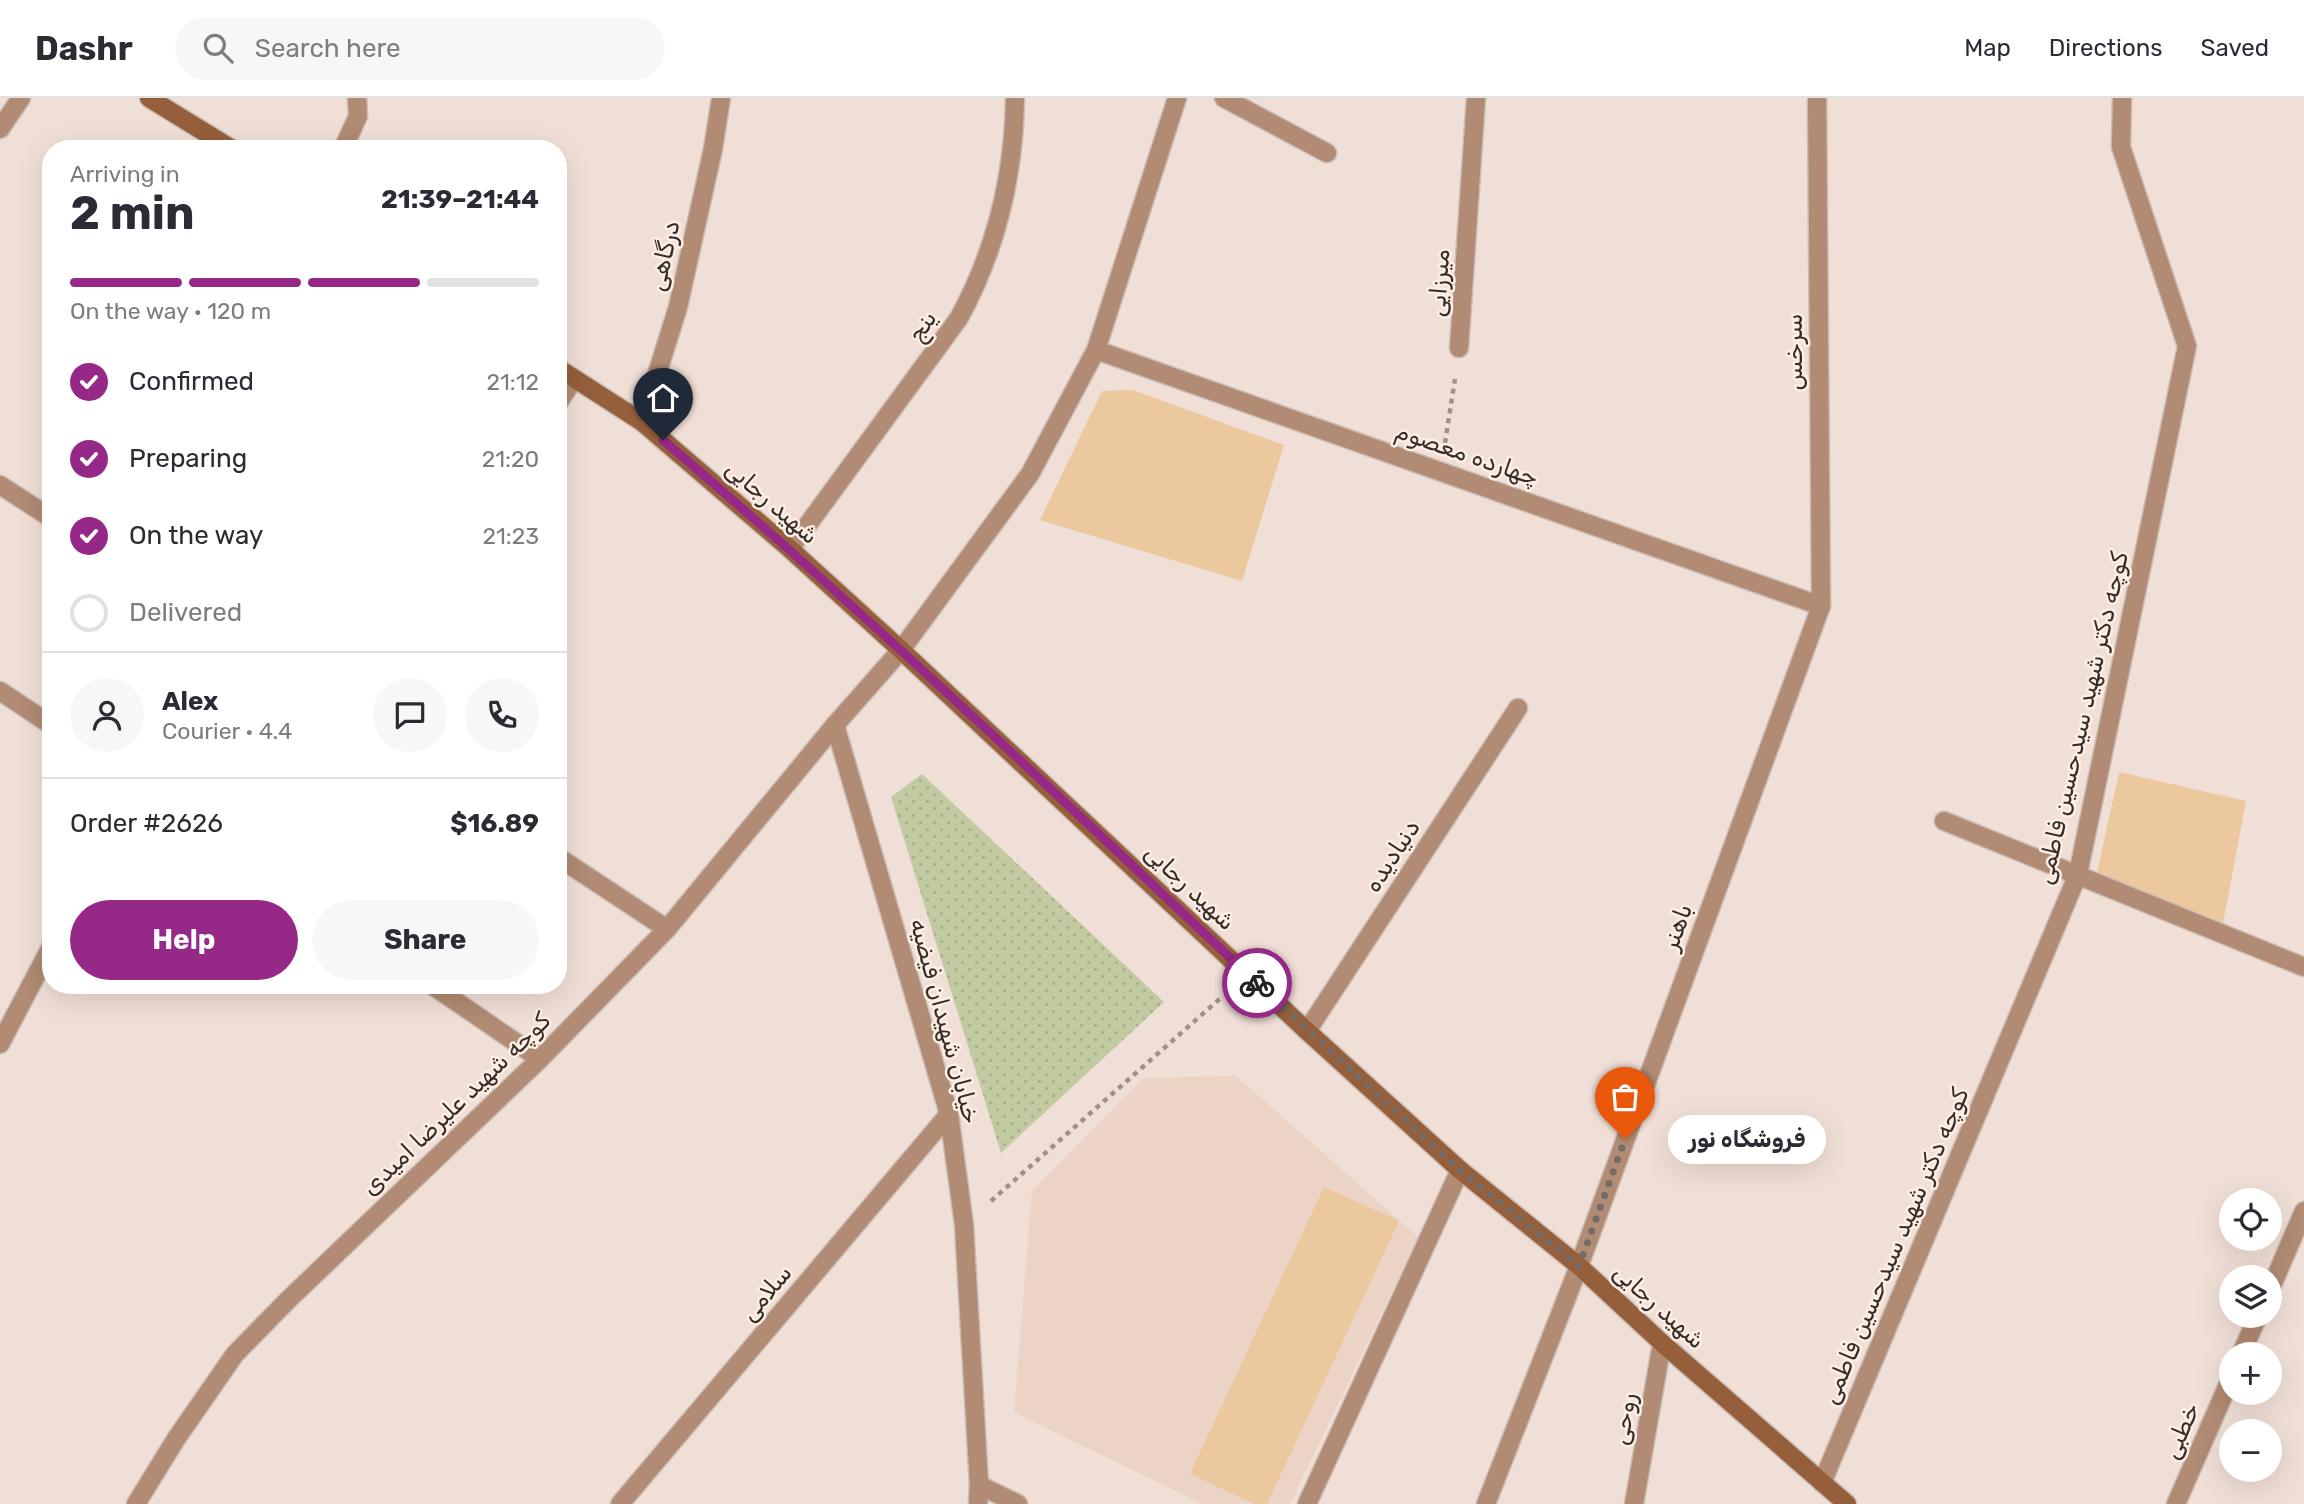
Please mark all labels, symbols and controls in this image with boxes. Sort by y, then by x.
search box [175,17,665,80]
text: Dashr [35,29,133,68]
icon: search [199,29,237,67]
text: Search here [255,33,401,64]
text: Map [1964,34,2011,62]
text: Directions [2049,34,2162,62]
text: Saved [2200,34,2269,62]
text: Arriving in [70,160,180,188]
text: 21:39–21:44 [381,184,539,215]
text: 2 min [70,186,195,241]
street label: درگاهی [642,218,686,294]
street label: میرزایی [1423,248,1455,318]
text: On the way · 120 m [70,297,271,325]
street label: ینج [902,305,945,349]
street label: سرخس [1780,314,1808,390]
icon: check [70,363,108,401]
text: Confirmed [129,366,254,397]
text: 21:12 [486,368,539,396]
pin [633,368,693,440]
icon: home [644,379,682,417]
street label: چهارده معصوم [1391,417,1542,493]
icon: check [70,440,108,478]
text: Preparing [129,443,247,474]
text: 21:20 [482,445,539,473]
street label: شهید رجایی [720,454,824,550]
icon: check [70,517,108,555]
text: On the way [129,520,263,551]
text: 21:23 [482,522,539,550]
street label: کوچه دکتر شهید سیدحسین فاطمی [2030,549,2134,887]
text: Delivered [129,597,242,628]
button: person [70,678,144,752]
button: chat [373,678,447,752]
button: phone [465,678,539,752]
text: Alex [162,686,218,717]
text: Courier · 4.4 [162,717,292,745]
text: Order #2626 [70,808,223,839]
text: $16.89 [450,808,539,839]
street label: دنیادیده [1358,815,1426,897]
street label: شهید رجایی [1139,838,1241,936]
button: Help [70,900,298,980]
button: Share [312,900,539,980]
street label: باهنر [1655,900,1698,956]
street label: خیابان شهیدان فیضیه [904,915,986,1127]
courier [1222,948,1292,1018]
icon: bike [1238,964,1276,1002]
street label: کوچه شهید علیرضا امیدی [356,1007,556,1201]
pin [1595,1067,1655,1139]
icon: bag [1606,1078,1644,1116]
street label: کوچه دکتر شهید سیدحسین فاطمی [1816,1084,1975,1408]
callout: فروشگاه نور [1667,1114,1824,1164]
text: فروشگاه نور [1689,1125,1805,1153]
map controls [2219,1188,2282,1482]
button: locate [2219,1188,2282,1251]
street label: شهید رجایی [1607,1258,1711,1354]
street label: سلامی [734,1259,798,1327]
button: layers [2219,1265,2282,1328]
button: + [2219,1342,2282,1405]
street label: روحی [1606,1391,1642,1447]
street label: خطبی [2157,1399,2205,1463]
button: − [2219,1419,2282,1482]

